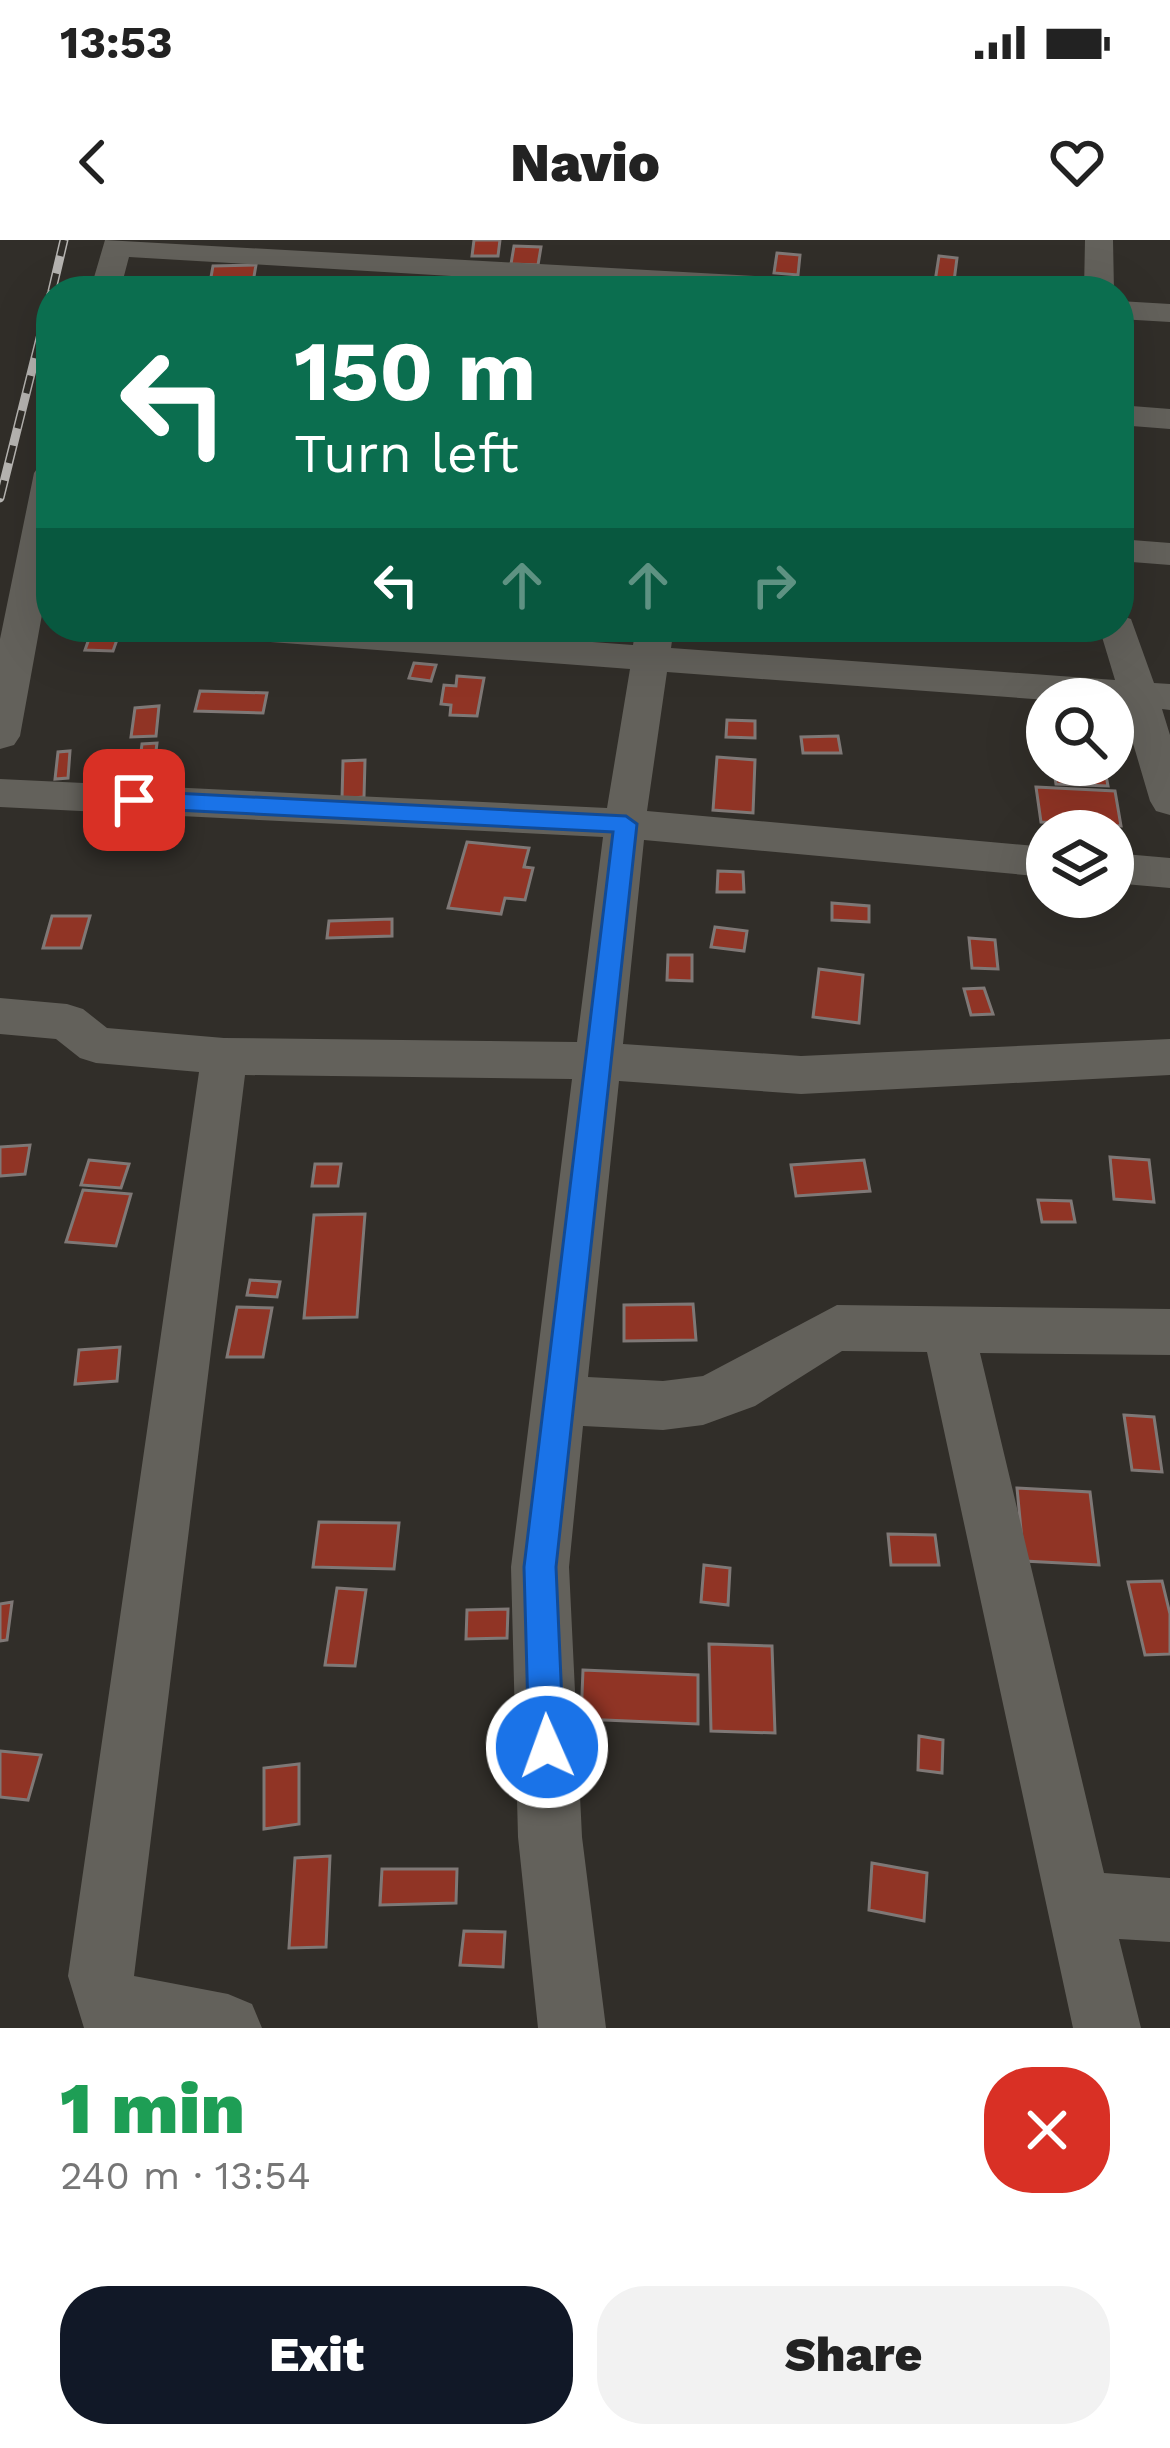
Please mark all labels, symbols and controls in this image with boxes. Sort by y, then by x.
text: 13:53 [60,16,173,69]
icon: back [60,129,126,195]
icon: heart [1044,129,1110,195]
text: Navio [510,131,660,194]
text: 150 m [294,322,536,420]
icon: left [96,324,252,480]
text: Turn left [294,422,519,485]
icon: left [363,552,429,618]
icon: ahead [489,552,555,618]
icon: ahead [615,552,681,618]
icon: right [741,552,807,618]
map controls [1026,678,1134,918]
button: search [1026,678,1134,786]
pin [83,749,185,851]
icon: arrive [101,767,167,833]
button: layers [1026,810,1134,918]
position arrow [484,1684,610,1810]
text: 1 min [60,2066,245,2150]
button: close [984,2067,1110,2193]
text: 240 m · 13:54 [60,2153,311,2198]
button: Exit [60,2286,573,2424]
button: Share [597,2286,1110,2424]

